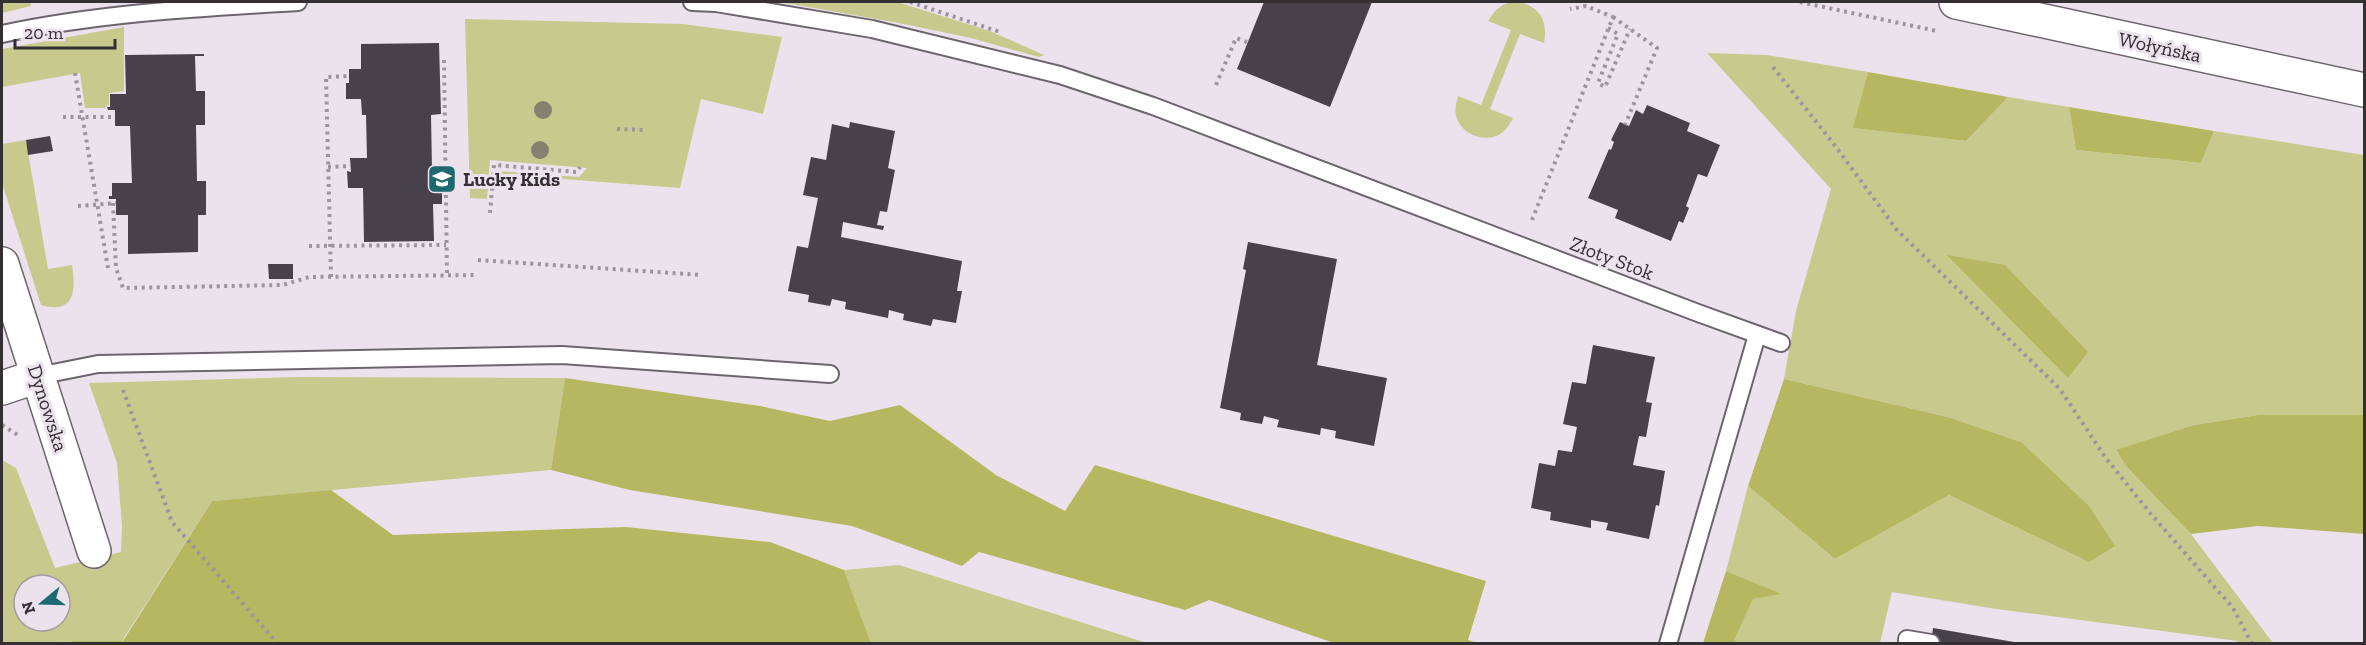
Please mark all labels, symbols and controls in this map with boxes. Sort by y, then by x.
scale bar [15,12,116,50]
text: 20 m [24,22,64,44]
street label: Wołyńska [2116,27,2204,68]
school or university icon: Lucky Kids [426,163,458,195]
place label: Lucky Kids [463,167,560,191]
street label: Złoty Stok [1567,231,1658,285]
street label: Dynowska [23,362,73,455]
north arrow [12,573,72,633]
text: N [17,599,39,617]

